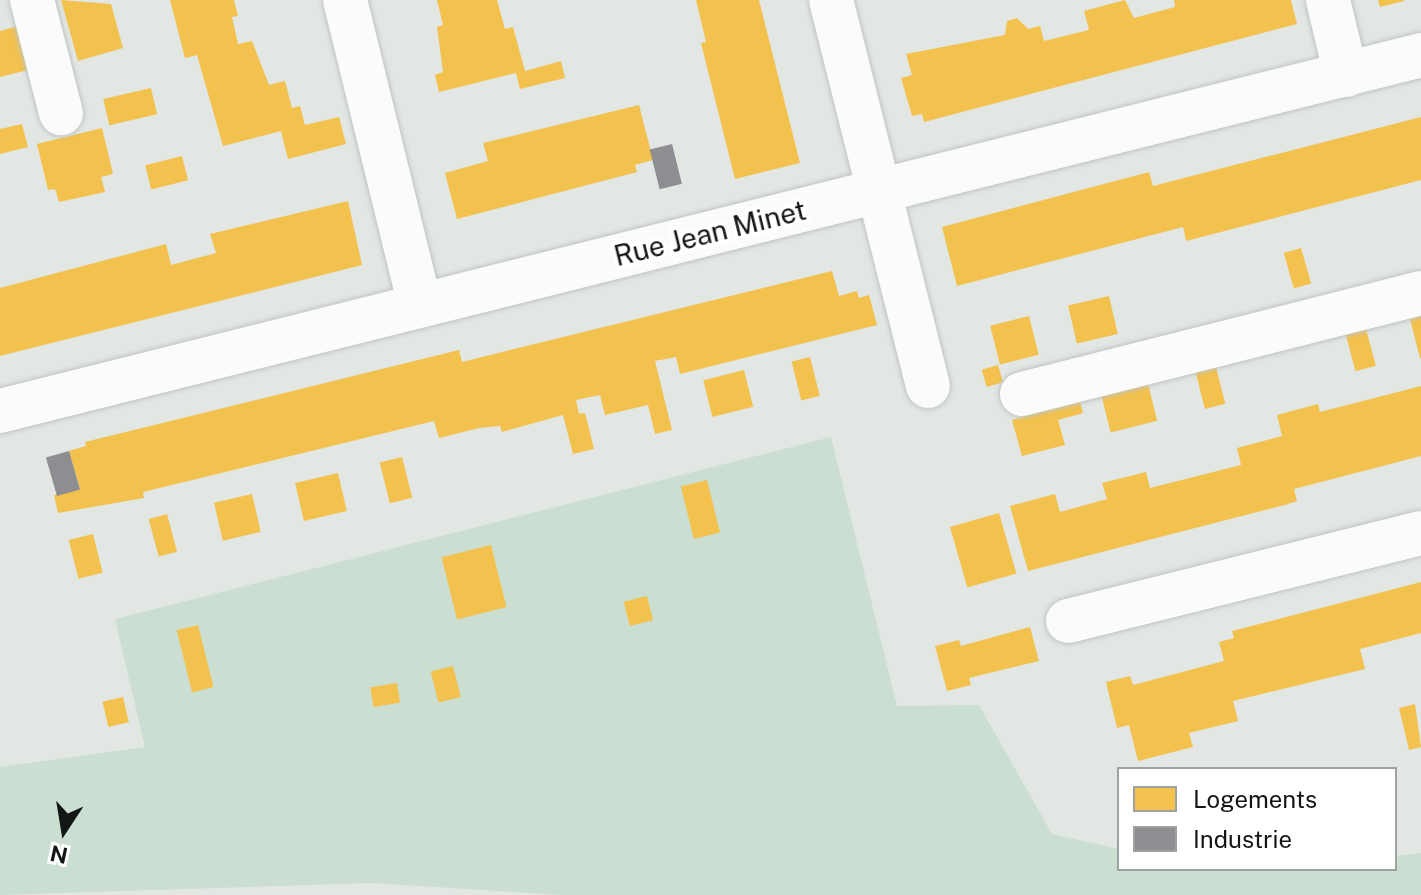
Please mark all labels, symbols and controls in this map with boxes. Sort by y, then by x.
street label: Rue Jean Minet [610,193,810,273]
legend [1117,767,1397,871]
text: Logements [1193,785,1317,813]
north arrow [24,791,104,871]
text: Industrie [1193,825,1292,853]
text: N [48,840,70,869]

